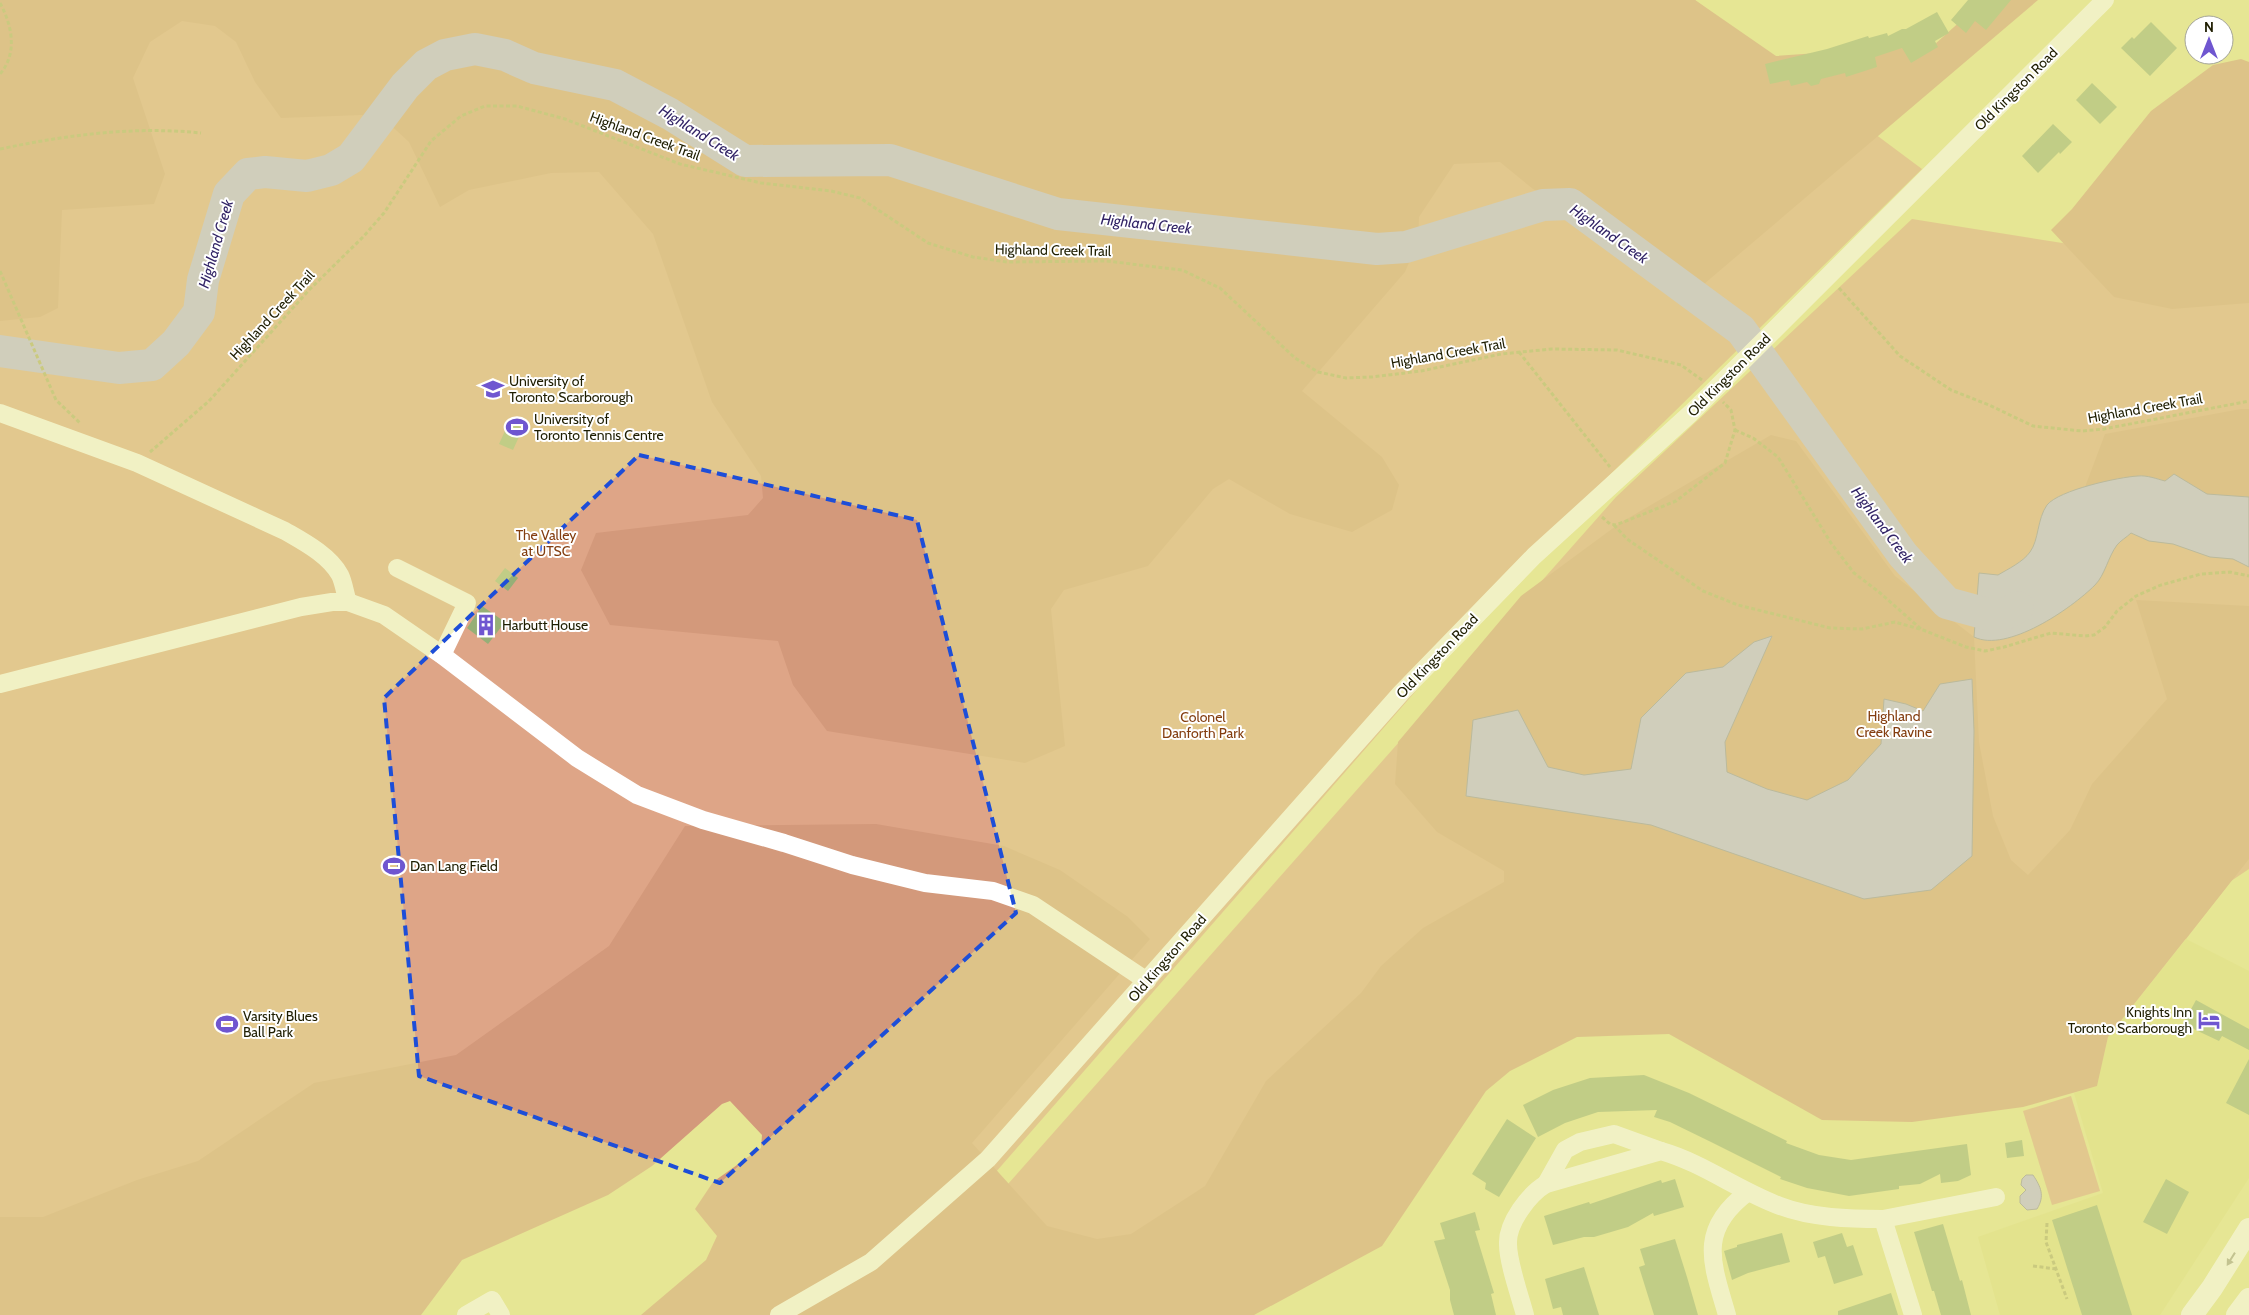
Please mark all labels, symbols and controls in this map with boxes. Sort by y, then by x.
north arrow [2184,15,2234,65]
text: N [2204,18,2214,36]
street label: Old Kingston Road [1971,44,2061,134]
water label: Highland Creek [656,101,743,165]
street label: Highland Creek Trail [587,108,703,165]
water label: Highland Creek [195,197,237,290]
water label: Highland Creek [1567,200,1652,268]
water label: Highland Creek [1100,210,1193,238]
street label: Highland Creek Trail [995,240,1112,260]
street label: Highland Creek Trail [226,266,319,364]
street label: Old Kingston Road [1684,330,1774,420]
street label: Highland Creek Trail [1389,334,1507,372]
place label: University of Toronto Scarborough [509,372,633,406]
school or university icon: University of Toronto Scarborough [480,376,506,402]
street label: Highland Creek Trail [2086,389,2204,427]
place label: University of Toronto Tennis Centre [534,410,664,444]
sports icon: University of Toronto Tennis Centre [504,414,530,440]
water label: Highland Creek [1847,483,1917,567]
park label: The Valley at UTSC [516,526,576,560]
street label: Old Kingston Road [1392,610,1482,702]
building icon: Harbutt House [473,612,499,638]
place label: Harbutt House [502,616,588,634]
park label: Highland Creek Ravine [1856,707,1932,741]
park label: Colonel Danforth Park [1162,708,1245,742]
sports icon: Dan Lang Field [381,853,407,879]
place label: Dan Lang Field [410,857,498,875]
street label: Old Kingston Road [1124,910,1210,1006]
place label: Knights Inn Toronto Scarborough [2068,1003,2192,1037]
place label: Varsity Blues Ball Park [243,1007,318,1041]
hotel icon: Knights Inn Toronto Scarborough [2196,1007,2222,1033]
sports icon: Varsity Blues Ball Park [214,1011,240,1037]
one-way arrow [2226,1252,2235,1265]

